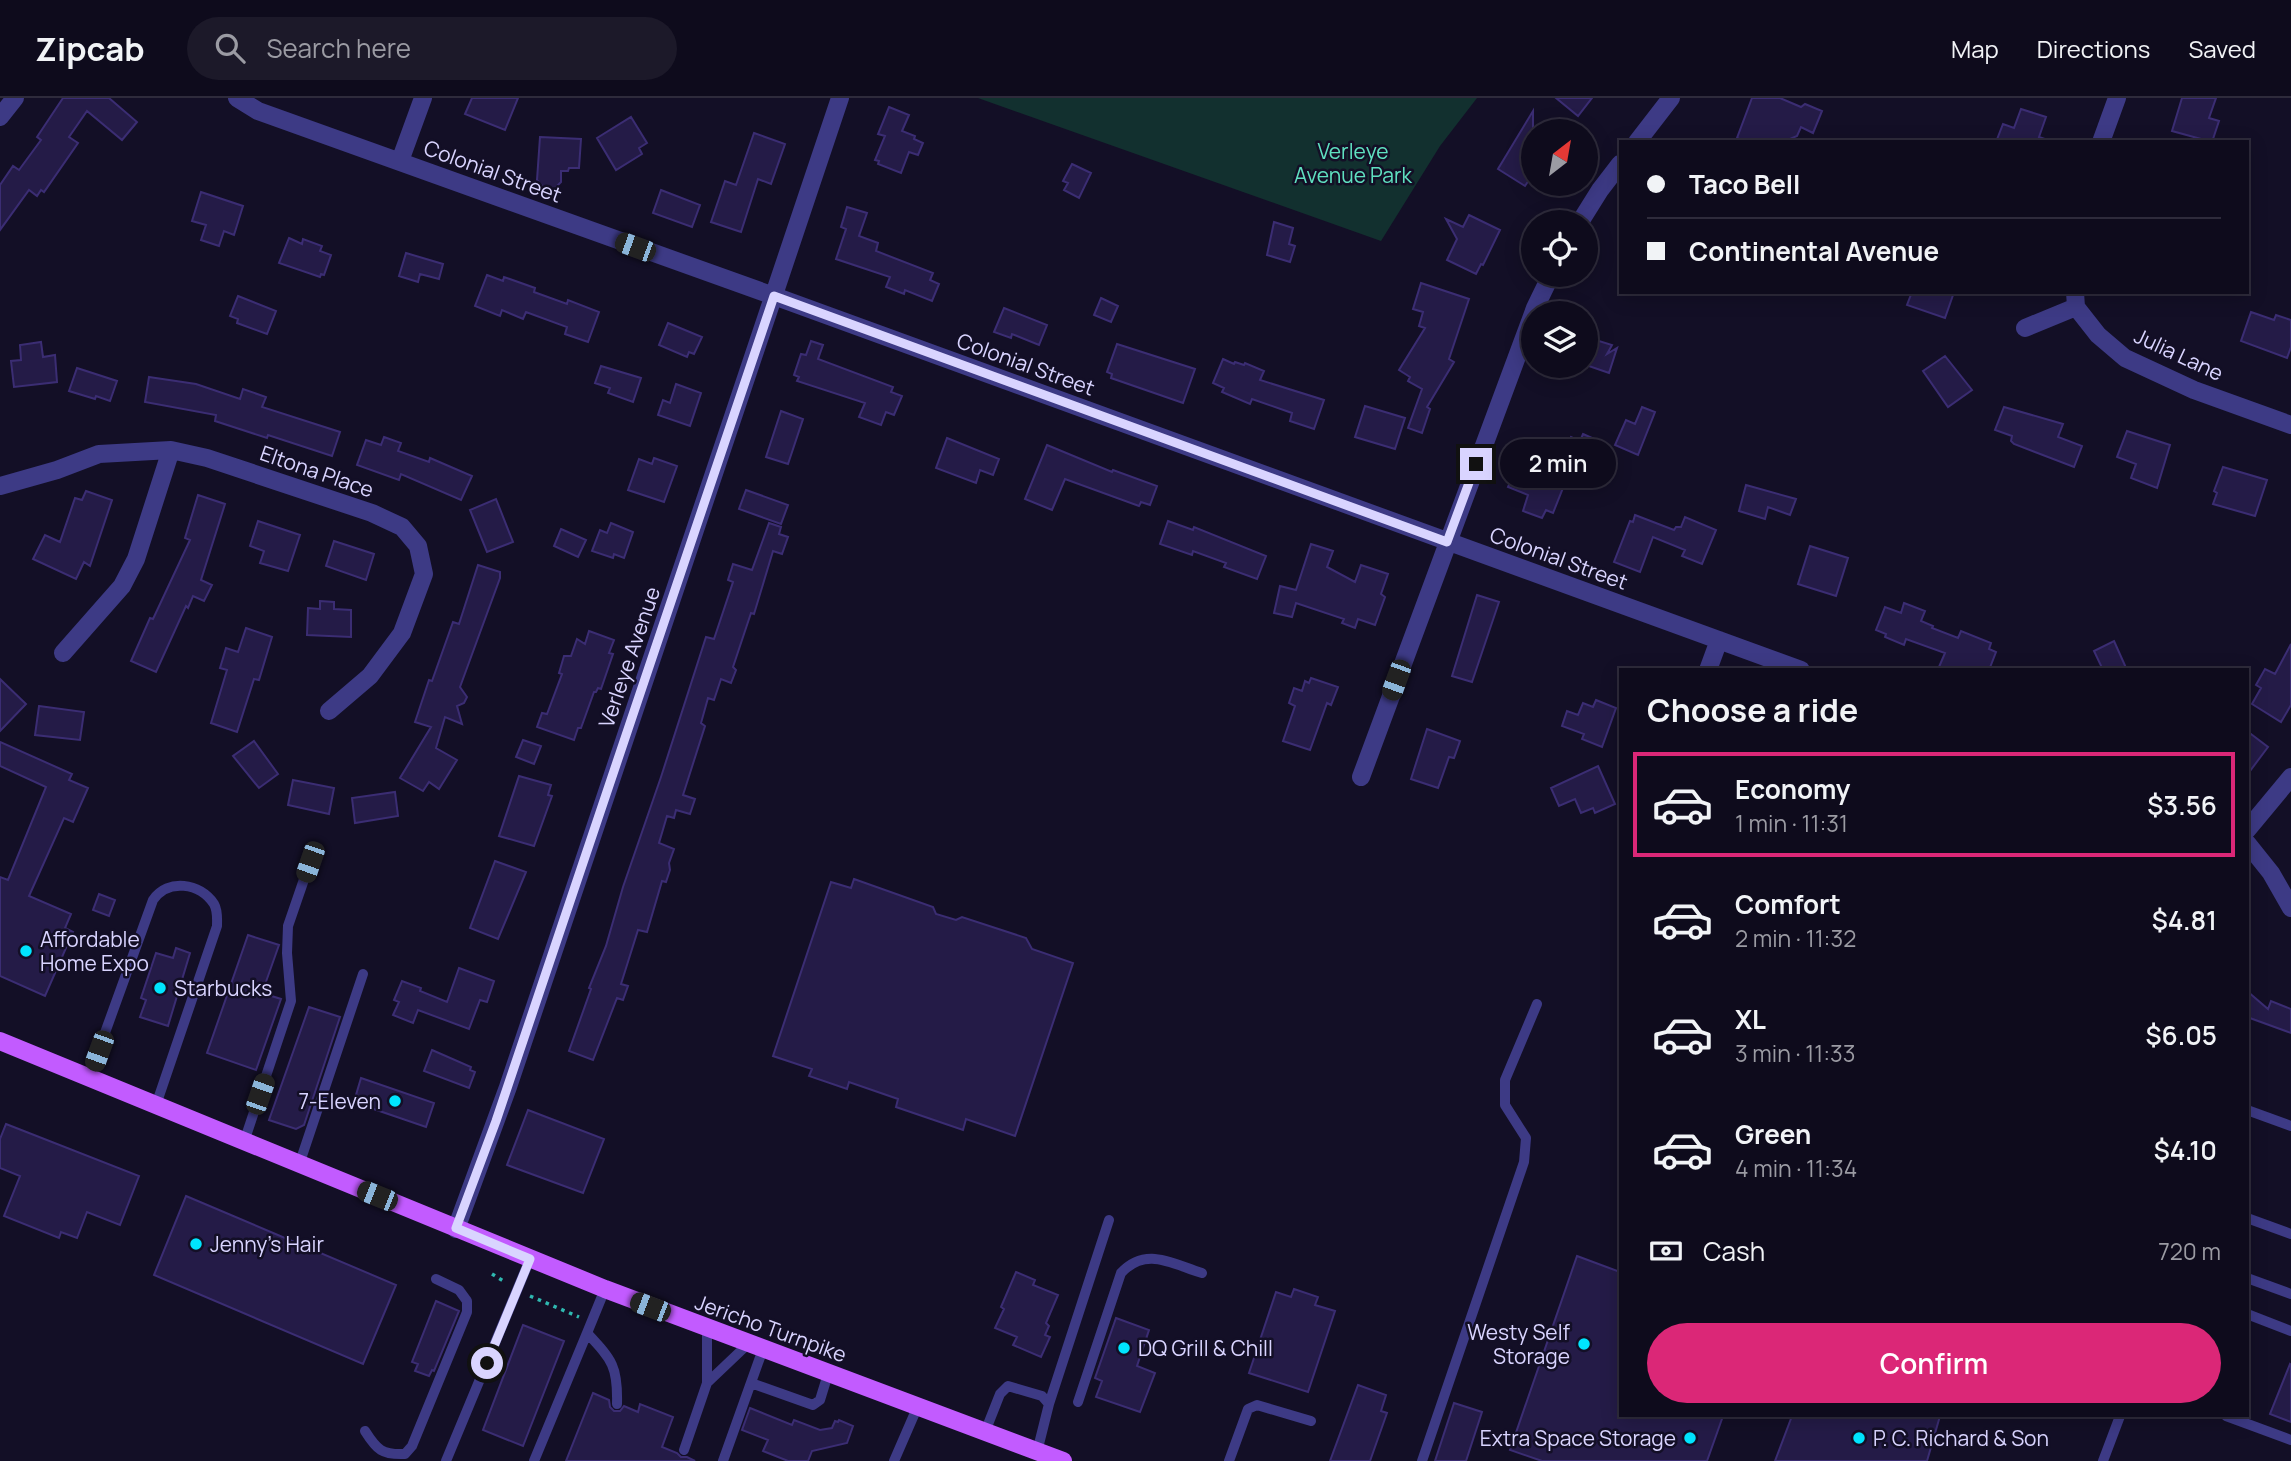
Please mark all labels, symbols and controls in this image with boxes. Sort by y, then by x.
search box [187,17,677,80]
text: Zipcab [35,26,145,71]
icon: search [211,29,249,67]
text: Search here [267,30,411,66]
text: Map [1951,32,1999,65]
text: Directions [2037,32,2150,65]
text: Saved [2188,32,2256,65]
north arrow [1521,119,1598,196]
map controls [1521,119,1598,378]
street label: Colonial Street [420,133,566,209]
park label: Verleye Avenue Park [1294,137,1413,189]
text: Taco Bell [1689,166,1800,202]
button: locate [1521,210,1598,287]
car [612,230,659,264]
text: Continental Avenue [1689,233,1939,269]
button: layers [1521,301,1598,378]
street label: Julia Lane [2130,321,2228,387]
street label: Colonial Street [953,326,1099,402]
street label: Eltona Place [256,438,378,504]
callout: 2 min [1500,440,1616,488]
text: 2 min [1529,447,1587,479]
route end [1460,448,1492,480]
street label: Colonial Street [1486,520,1632,596]
street label: Verleye Avenue [592,583,666,731]
car [1379,657,1414,703]
text: Choose a ride [1647,688,1858,732]
text: Economy [1735,771,1850,807]
icon: car [1651,773,1714,836]
text: $3.56 [2147,787,2217,823]
text: 1 min · 11:31 [1735,807,1848,839]
car [294,839,327,885]
text: Comfort [1735,886,1841,922]
icon: car [1651,888,1714,951]
text: $4.81 [2152,902,2217,938]
text: 2 min · 11:32 [1735,922,1856,954]
place label: Affordable Home Expo [40,925,149,977]
marker: Affordable Home Expo [18,943,34,959]
place label: Starbucks [174,974,272,1002]
marker: Starbucks [152,980,168,996]
text: XL [1735,1001,1766,1037]
icon: car [1651,1003,1714,1066]
text: $6.05 [2146,1017,2217,1053]
car [82,1028,117,1074]
text: 3 min · 11:33 [1735,1037,1856,1069]
car [244,1071,277,1117]
place label: 7-Eleven [299,1087,381,1115]
marker: 7-Eleven [387,1093,403,1109]
text: Green [1735,1116,1811,1152]
icon: car [1651,1118,1714,1181]
text: $4.10 [2154,1132,2217,1168]
text: 4 min · 11:34 [1735,1152,1857,1184]
car [354,1178,401,1214]
place label: Jenny's Hair [210,1230,324,1258]
icon: cash [1647,1232,1685,1270]
text: Cash [1703,1233,1765,1269]
text: 720 m [2158,1235,2221,1267]
marker: Jenny's Hair [188,1236,204,1252]
street label: Jericho Turnpike [691,1288,851,1368]
car [627,1290,674,1324]
place label: Westy Self Storage [1467,1318,1571,1370]
button: Confirm [1647,1323,2221,1403]
place label: DQ Grill & Chill [1138,1334,1273,1362]
marker: Westy Self Storage [1576,1336,1592,1352]
marker: DQ Grill & Chill [1116,1340,1132,1356]
route start [471,1347,503,1379]
place label: Extra Space Storage [1480,1424,1676,1452]
place label: P. C. Richard & Son [1873,1424,2049,1452]
marker: Extra Space Storage [1682,1430,1698,1446]
marker: P. C. Richard & Son [1851,1430,1867,1446]

